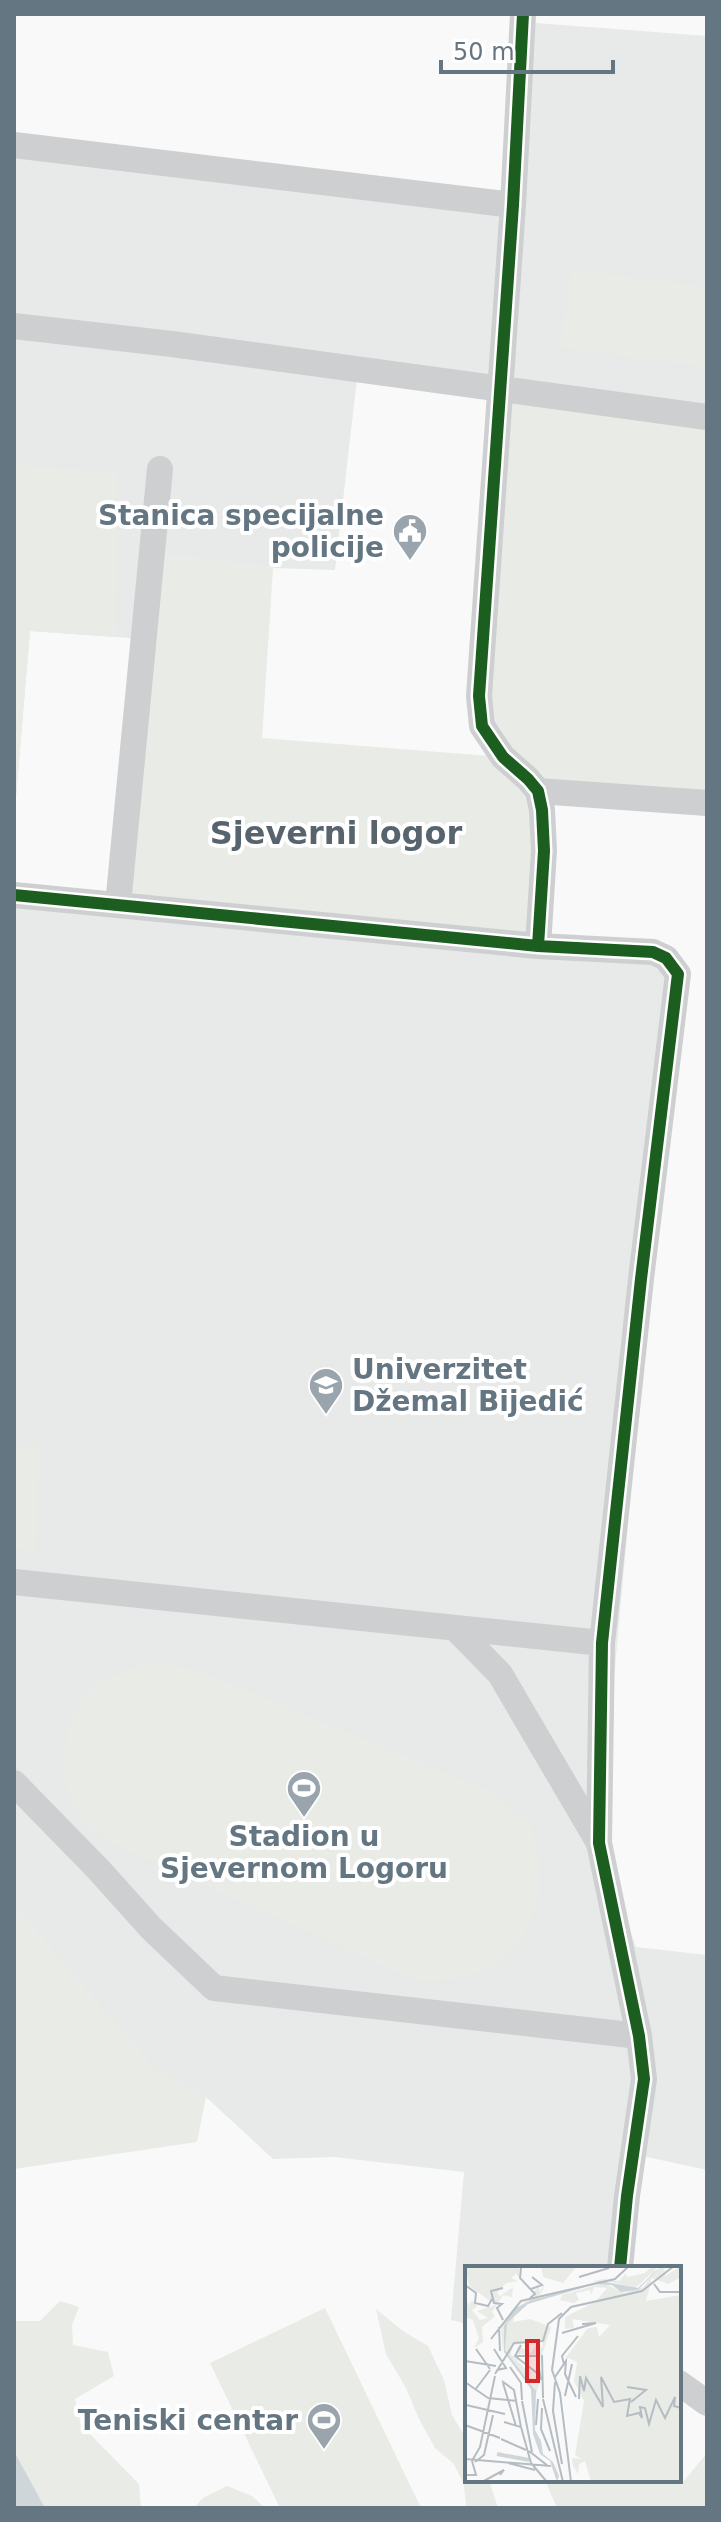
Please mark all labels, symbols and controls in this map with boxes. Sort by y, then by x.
scale bar [441,24,613,74]
text: 50 m [453,38,515,66]
place label: Stanica specijalne policije [98,499,384,564]
public building icon: Stanica specijalne policije [391,512,429,562]
district label: Sjeverni logor [210,814,463,852]
place label: Univerzitet Džemal Bijedić [352,1353,584,1418]
school or university icon: Univerzitet Džemal Bijedić [307,1366,345,1416]
sports icon: Stadion u Sjevernom Logoru [285,1769,323,1819]
place label: Stadion u Sjevernom Logoru [160,1820,448,1885]
inset map [465,2266,681,2482]
sports icon: Teniski centar [305,2401,343,2451]
place label: Teniski centar [78,2404,298,2437]

